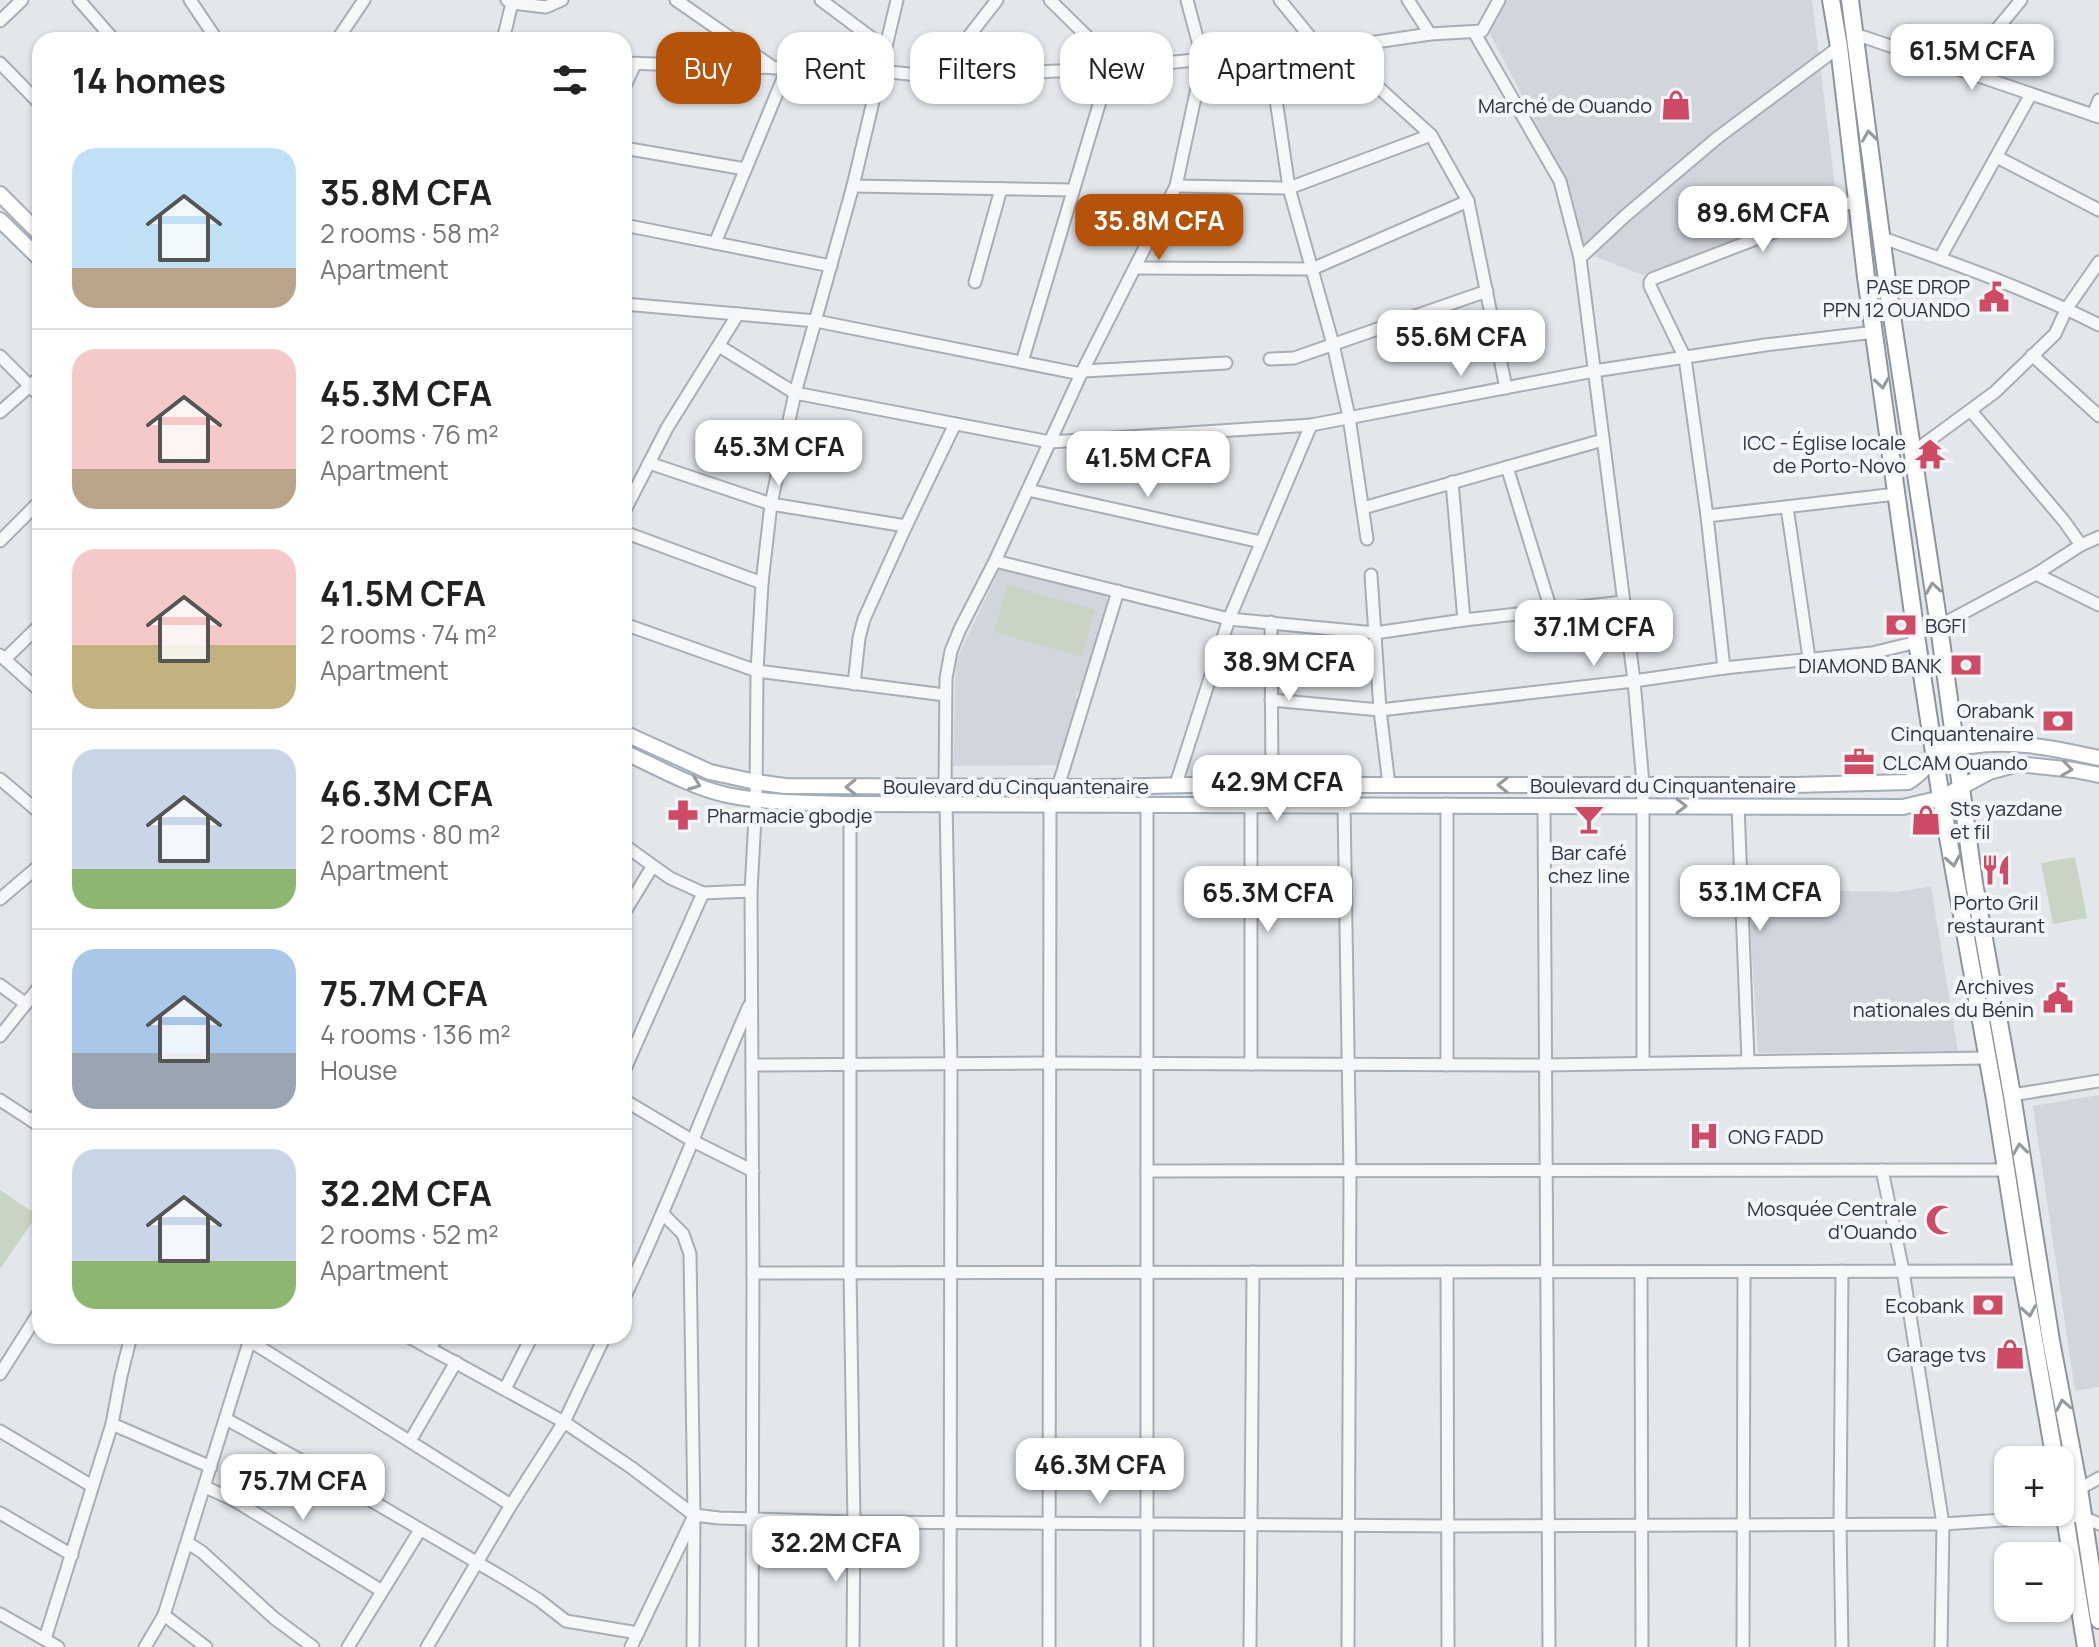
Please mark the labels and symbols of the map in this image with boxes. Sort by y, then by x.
pin: 61.5M CFA [1880,24,2064,92]
shop icon: Marché de Ouando [1659,88,1693,122]
place label: Marché de Ouando [1478,92,1652,119]
one-way arrow [1861,129,1878,143]
pin: 89.6M CFA [1671,186,1855,254]
pin: 35.8M CFA [1067,194,1251,262]
place label: PASE DROP PPN 12 OUANDO [1823,273,1970,323]
public building icon: PASE DROP PPN 12 OUANDO [1977,280,2011,314]
pin: 55.6M CFA [1369,310,1553,378]
one-way arrow [1873,376,1890,389]
pin: 45.3M CFA [687,420,871,488]
place label: ICC - Église locale de Porto-Novo [1743,429,1906,479]
pin: 41.5M CFA [1056,431,1240,499]
temple icon: ICC - Église locale de Porto-Novo [1913,437,1947,471]
one-way arrow [1925,581,1942,594]
pin: 37.1M CFA [1502,600,1686,668]
bank icon: BGFI [1884,608,1918,642]
place label: BGFI [1925,612,1966,639]
pin: 38.9M CFA [1197,635,1381,703]
bank icon: DIAMOND BANK [1949,648,1983,682]
place label: DIAMOND BANK [1798,652,1942,679]
place label: Orabank Cinquantenaire [1891,697,2035,747]
bank icon: Orabank Cinquantenaire [2041,704,2075,738]
office icon: CLCAM Ouando [1842,745,1876,779]
place label: CLCAM Ouando [1883,749,2028,776]
pin: 42.9M CFA [1185,755,1369,823]
one-way arrow [2061,761,2074,778]
street label: Boulevard du Cinquantenaire [1530,772,1796,799]
street label: Boulevard du Cinquantenaire [883,773,1149,800]
one-way arrow [687,774,701,791]
one-way arrow [1496,776,1509,794]
one-way arrow [844,778,857,796]
place label: Sts yazdane et fil [1950,795,2062,845]
one-way arrow [1675,797,1688,815]
pharmacy icon: Pharmacie gbodje [666,798,700,832]
place label: Pharmacie gbodje [707,802,873,829]
bar icon: Bar café chez line [1572,802,1606,836]
shop icon: Sts yazdane et fil [1909,803,1943,837]
place label: Bar café chez line [1548,839,1630,889]
restaurant icon: Porto Gril restaurant [1979,853,2013,887]
one-way arrow [1943,854,1960,868]
pin: 53.1M CFA [1668,865,1852,933]
pin: 65.3M CFA [1176,866,1360,934]
place label: Porto Gril restaurant [1947,889,2045,939]
place label: Archives nationales du Bénin [1853,973,2034,1023]
public building icon: Archives nationales du Bénin [2041,981,2075,1015]
hospital icon: ONG FADD [1687,1119,1721,1153]
place label: ONG FADD [1728,1123,1824,1150]
one-way arrow [2012,1142,2029,1155]
place label: Mosquée Centrale d'Ouando [1747,1195,1917,1245]
mosque icon: Mosquée Centrale d'Ouando [1924,1203,1958,1237]
bank icon: Ecobank [1971,1288,2005,1322]
place label: Ecobank [1885,1292,1965,1319]
one-way arrow [2020,1304,2037,1318]
shop icon: Garage tvs [1993,1337,2027,1371]
place label: Garage tvs [1887,1341,1986,1368]
one-way arrow [2055,1399,2072,1412]
pin: 46.3M CFA [1008,1438,1192,1506]
pin: 75.7M CFA [211,1454,395,1522]
pin: 32.2M CFA [744,1516,928,1584]

